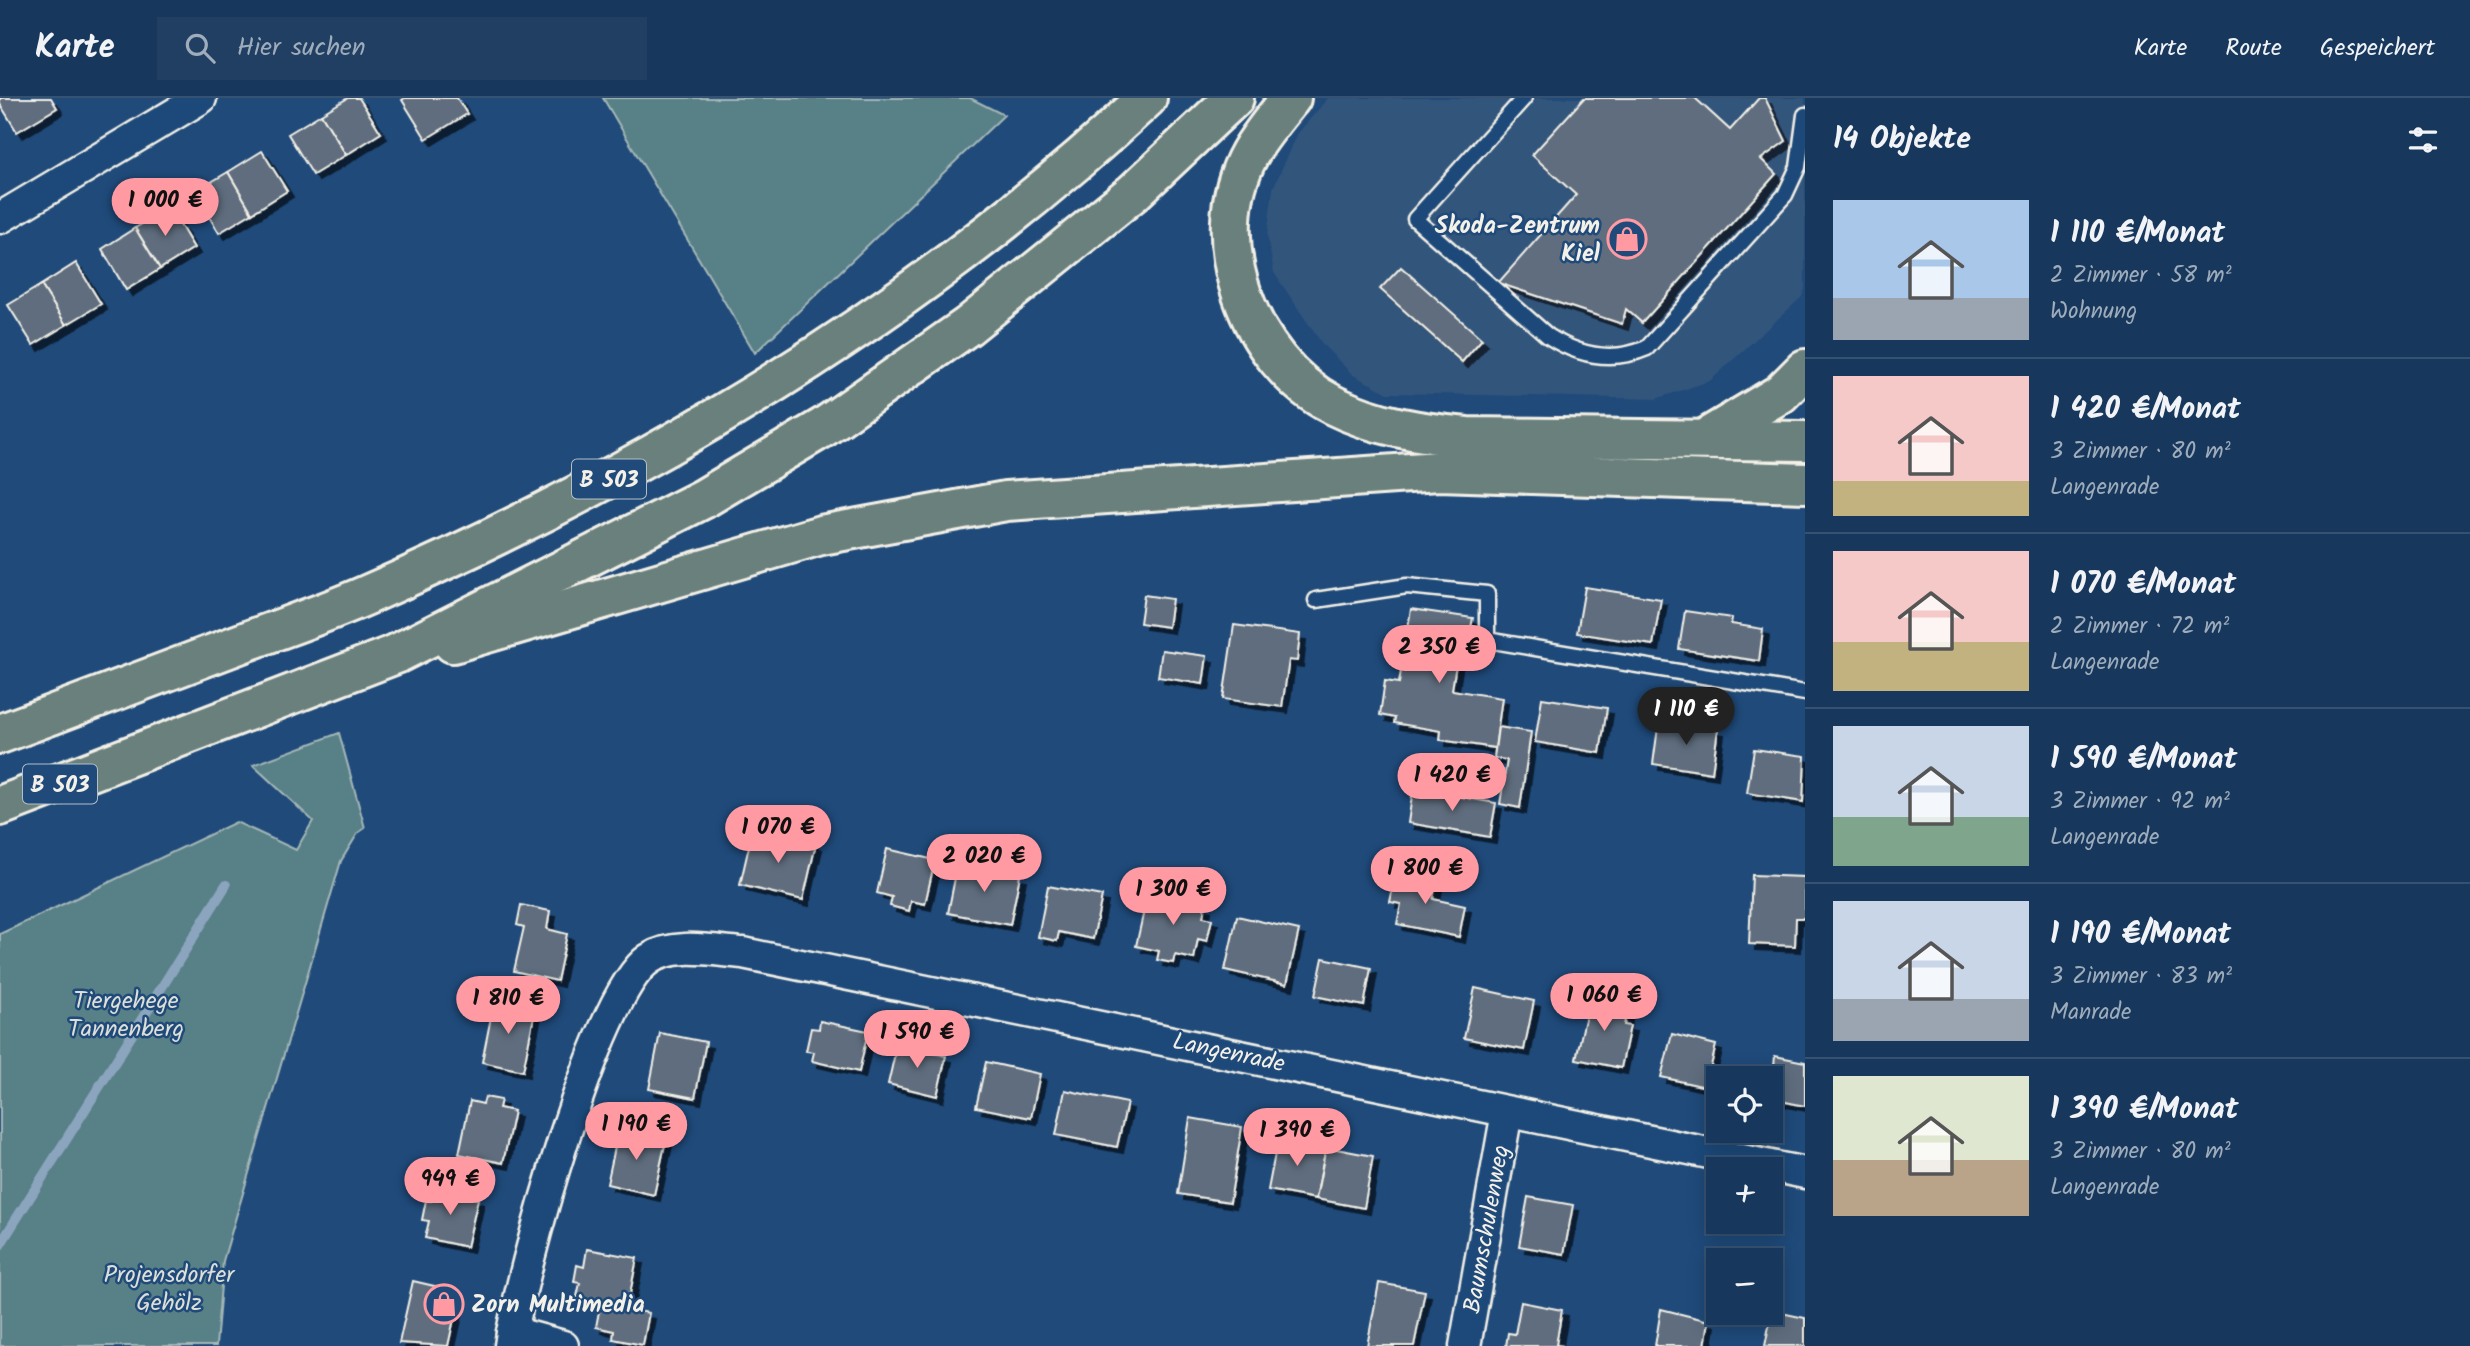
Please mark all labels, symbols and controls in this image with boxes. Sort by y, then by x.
search box [157,17,647,80]
text: Karte [35,22,115,75]
text: Hier suchen [237,27,366,69]
icon: search [181,29,219,67]
text: Karte [2134,29,2187,68]
text: Route [2225,29,2282,68]
text: Gespeichert [2320,29,2435,68]
text: 14 Objekte [1833,116,1971,164]
icon: filters [2404,121,2442,159]
pin: 1 000 € [100,178,230,238]
text: 1 000 € [128,183,202,219]
place label: Skoda-Zentrum Kiel [1435,207,1601,274]
text: 1 110 €/Monat [2050,210,2225,258]
shop icon: Skoda-Zentrum Kiel [1606,218,1648,260]
icon: home [1889,228,1973,312]
text: 2 Zimmer · 58 m² [2050,258,2232,294]
text: Wohnung [2050,294,2137,330]
text: 1 420 €/Monat [2050,386,2241,434]
icon: home [1889,404,1973,488]
text: 3 Zimmer · 80 m² [2050,434,2231,470]
road number: B 503 [572,460,646,498]
text: Langenrade [2050,470,2159,506]
text: 1 070 €/Monat [2050,561,2236,609]
icon: home [1889,579,1973,663]
text: 2 Zimmer · 72 m² [2050,609,2229,645]
pin: 2 350 € [1374,626,1504,685]
text: 2 350 € [1398,630,1480,666]
text: Langenrade [2050,645,2159,681]
pin: 1 110 € [1621,688,1751,747]
text: 1 110 € [1654,692,1718,728]
text: 1 590 €/Monat [2050,736,2237,784]
pin: 1 420 € [1387,754,1517,813]
icon: home [1889,754,1973,838]
text: 1 420 € [1414,758,1490,794]
road number: B 503 [23,764,97,804]
text: 3 Zimmer · 92 m² [2050,784,2230,820]
pin: 1 070 € [713,806,843,865]
text: 1 070 € [741,810,815,846]
text: Langenrade [2050,820,2159,856]
pin: 2 020 € [919,834,1049,894]
text: 2 020 € [943,839,1025,875]
pin: 1 800 € [1360,846,1490,906]
text: 1 800 € [1387,851,1463,887]
pin: 1 300 € [1108,868,1238,927]
text: 1 300 € [1135,872,1211,908]
text: 1 190 €/Monat [2050,911,2231,959]
icon: home [1889,929,1973,1013]
text: 3 Zimmer · 83 m² [2050,959,2232,995]
pin: 1 060 € [1539,974,1669,1033]
pin: 1 810 € [443,976,573,1036]
text: 1 060 € [1566,978,1642,1014]
text: 1 810 € [472,981,544,1017]
park label: Tiergehege Tannenberg [68,982,184,1049]
text: Manrade [2050,995,2131,1031]
pin: 1 590 € [852,1010,982,1070]
text: 1 590 € [880,1015,954,1051]
street label: Langenrade [1169,1023,1289,1084]
map controls [1706,1066,1783,1325]
button: locate [1706,1066,1783,1143]
text: 1 390 €/Monat [2050,1086,2238,1134]
pin: 1 190 € [571,1102,701,1162]
icon: home [1889,1104,1973,1188]
text: 1 190 € [601,1107,671,1143]
pin: 1 390 € [1232,1108,1362,1168]
text: 1 390 € [1259,1113,1335,1149]
text: 3 Zimmer · 80 m² [2050,1134,2231,1170]
street label: Baumschulenweg [1453,1142,1521,1317]
button: + [1706,1157,1783,1234]
pin: 949 € [401,1158,499,1217]
text: 949 € [420,1162,480,1198]
text: Langenrade [2050,1170,2159,1206]
button: − [1706,1248,1783,1325]
park label: Projensdorfer Gehölz [104,1256,236,1323]
shop icon: Zorn Multimedia [423,1283,465,1325]
place label: Zorn Multimedia [471,1286,645,1325]

